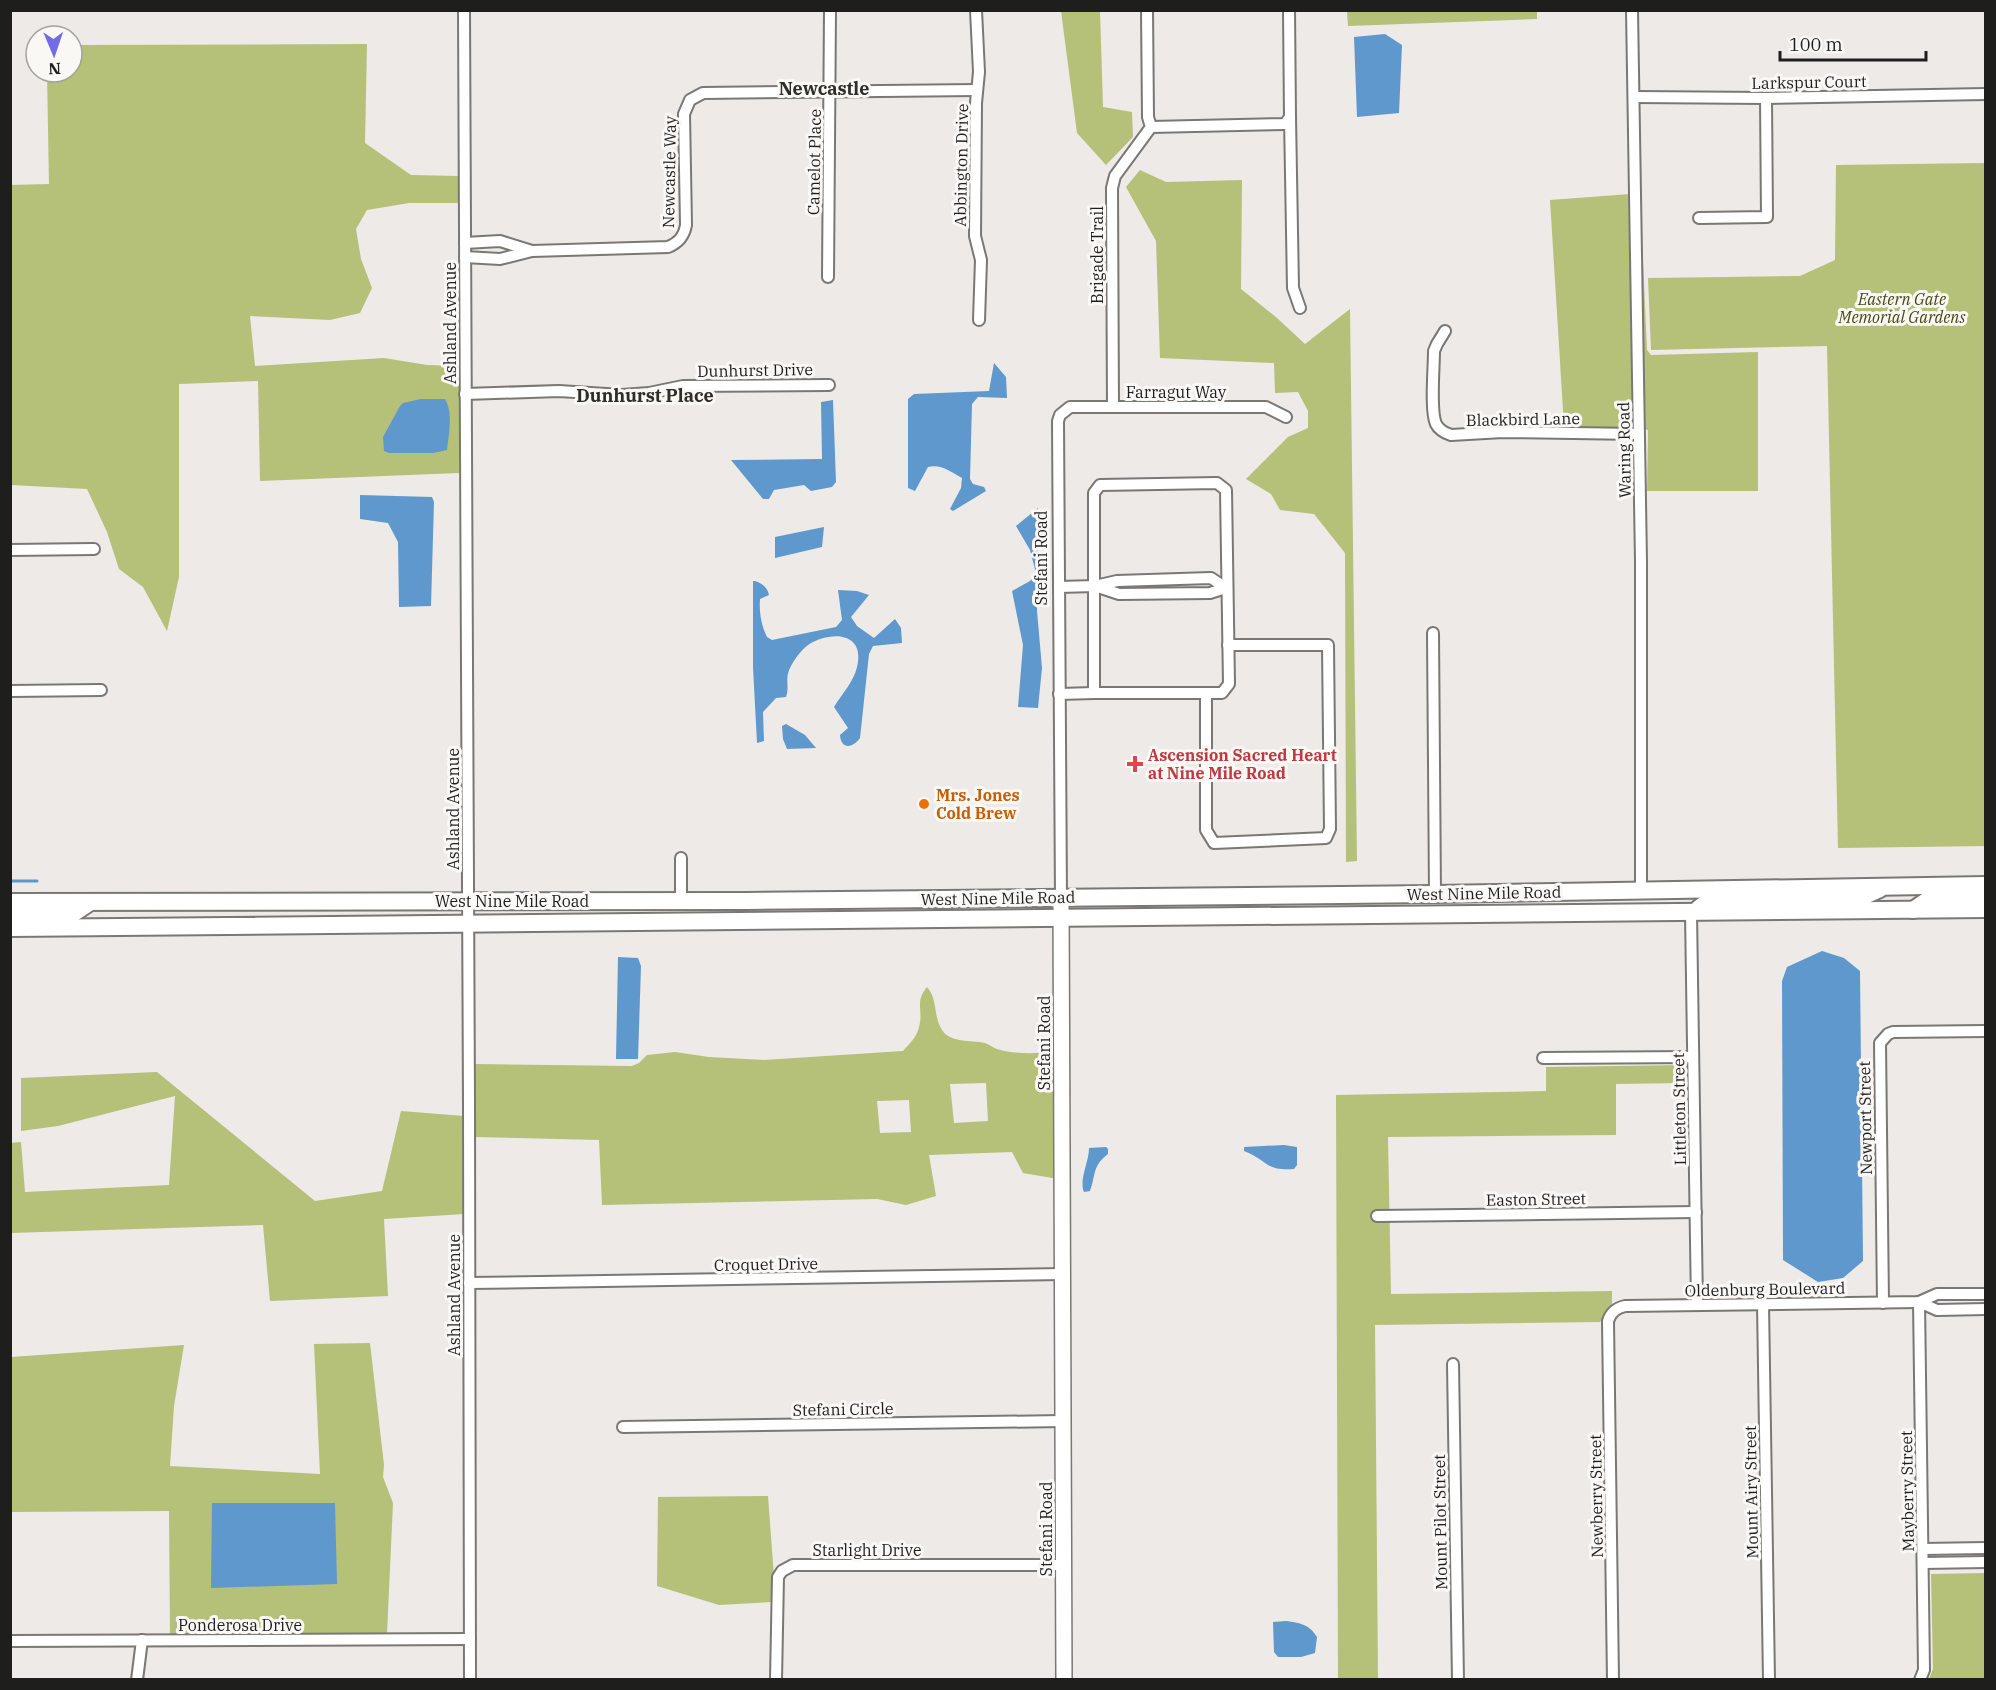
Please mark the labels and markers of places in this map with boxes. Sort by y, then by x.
place label: Ascension Sacred Heart at Nine Mile Road [1148,745,1337,783]
marker: Ascension Sacred Heart at Nine Mile Road [1126,755,1144,773]
place label: Mrs. Jones Cold Brew [936,785,1020,823]
marker: Mrs. Jones Cold Brew [917,797,931,811]

